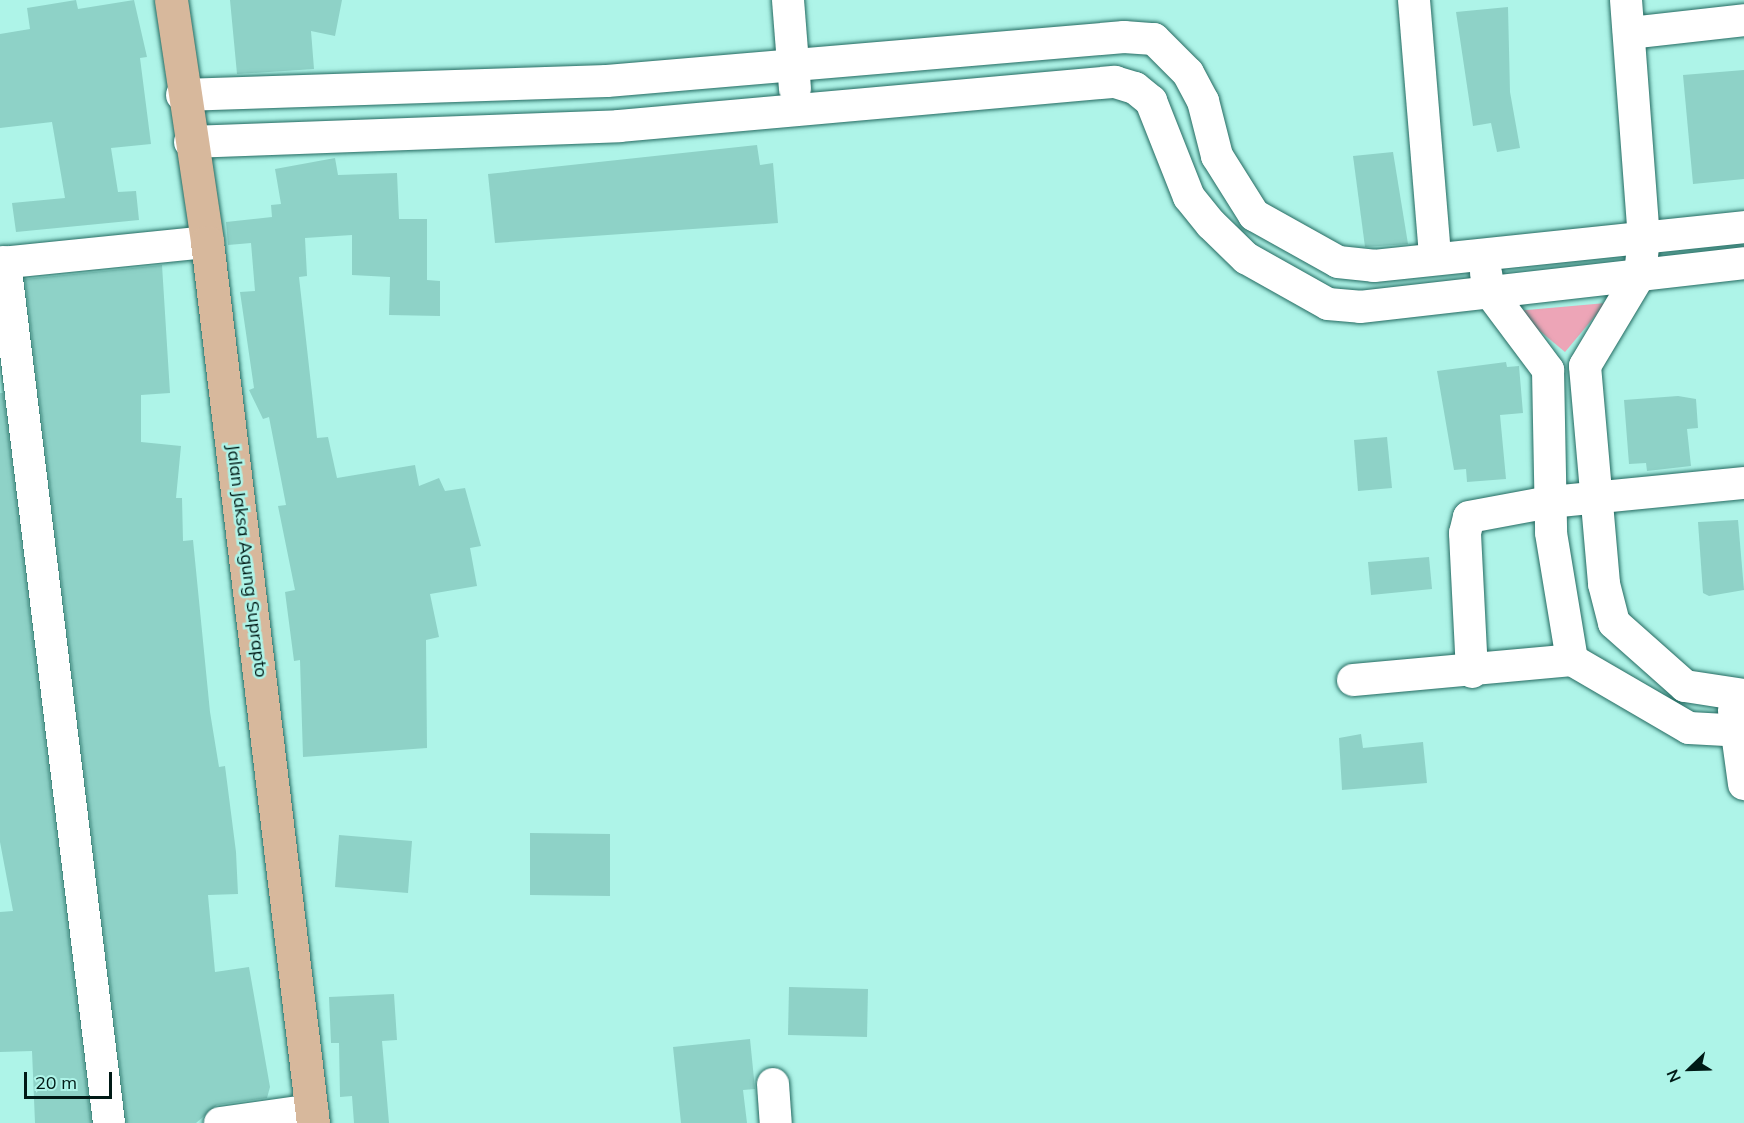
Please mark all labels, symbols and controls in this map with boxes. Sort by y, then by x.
street label: Jalan Jaksa Agung Suprapto [222,443,272,679]
north arrow [1660,1039,1720,1099]
scale bar [27,1060,116,1098]
text: N [1662,1067,1685,1086]
text: 20 m [35,1071,77,1094]

